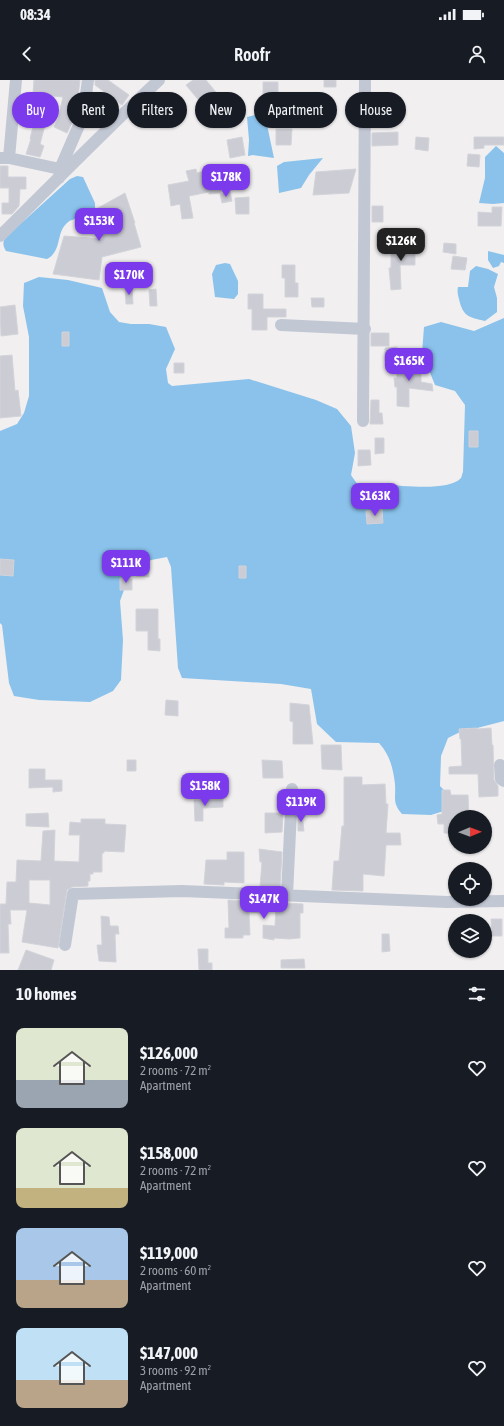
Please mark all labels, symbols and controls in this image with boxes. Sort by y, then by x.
text: 08:34 [20,6,51,23]
icon: back [16,43,38,65]
icon: person [466,43,488,65]
text: Roofr [234,44,270,65]
chip: Buy [12,92,59,128]
chip: Rent [67,92,119,128]
chip: Filters [127,92,187,128]
chip: New [195,92,246,128]
chip: Apartment [254,92,337,128]
chip: House [345,92,406,128]
pin: $178K [198,164,254,198]
text: $178K [211,169,241,184]
pin: $153K [71,208,127,242]
text: $153K [84,213,114,228]
pin: $126K [373,228,429,262]
text: $126K [386,233,416,248]
pin: $170K [101,262,157,296]
text: $170K [114,267,144,282]
pin: $165K [381,348,437,382]
text: $165K [394,353,424,368]
pin: $163K [347,483,403,517]
text: $163K [360,488,390,503]
pin: $111K [98,550,154,584]
text: $111K [111,555,141,570]
pin: $158K [177,773,233,807]
text: $158K [190,778,220,793]
pin: $119K [273,789,329,823]
text: $119K [286,794,316,809]
north arrow [448,810,492,854]
map controls [448,810,492,958]
button: locate [448,862,492,906]
pin: $147K [236,886,292,920]
text: $147K [249,891,279,906]
button: layers [448,914,492,958]
icon: filters [466,983,488,1005]
text: 10 homes [16,984,77,1004]
text: $126,000 [140,1043,198,1063]
icon: home [48,1044,96,1092]
icon: heart [466,1057,488,1079]
text: 2 rooms · 72 m² [140,1063,211,1078]
text: Apartment [140,1078,191,1093]
text: $158,000 [140,1143,198,1163]
icon: home [48,1144,96,1192]
icon: heart [466,1157,488,1179]
text: 2 rooms · 72 m² [140,1163,211,1178]
text: Apartment [140,1178,191,1193]
text: $119,000 [140,1243,198,1263]
icon: home [48,1244,96,1292]
icon: heart [466,1257,488,1279]
text: 2 rooms · 60 m² [140,1263,211,1278]
text: Apartment [140,1278,191,1293]
text: $147,000 [140,1343,198,1363]
icon: home [48,1344,96,1392]
icon: heart [466,1357,488,1379]
text: 3 rooms · 92 m² [140,1363,211,1378]
text: Apartment [140,1378,191,1393]

